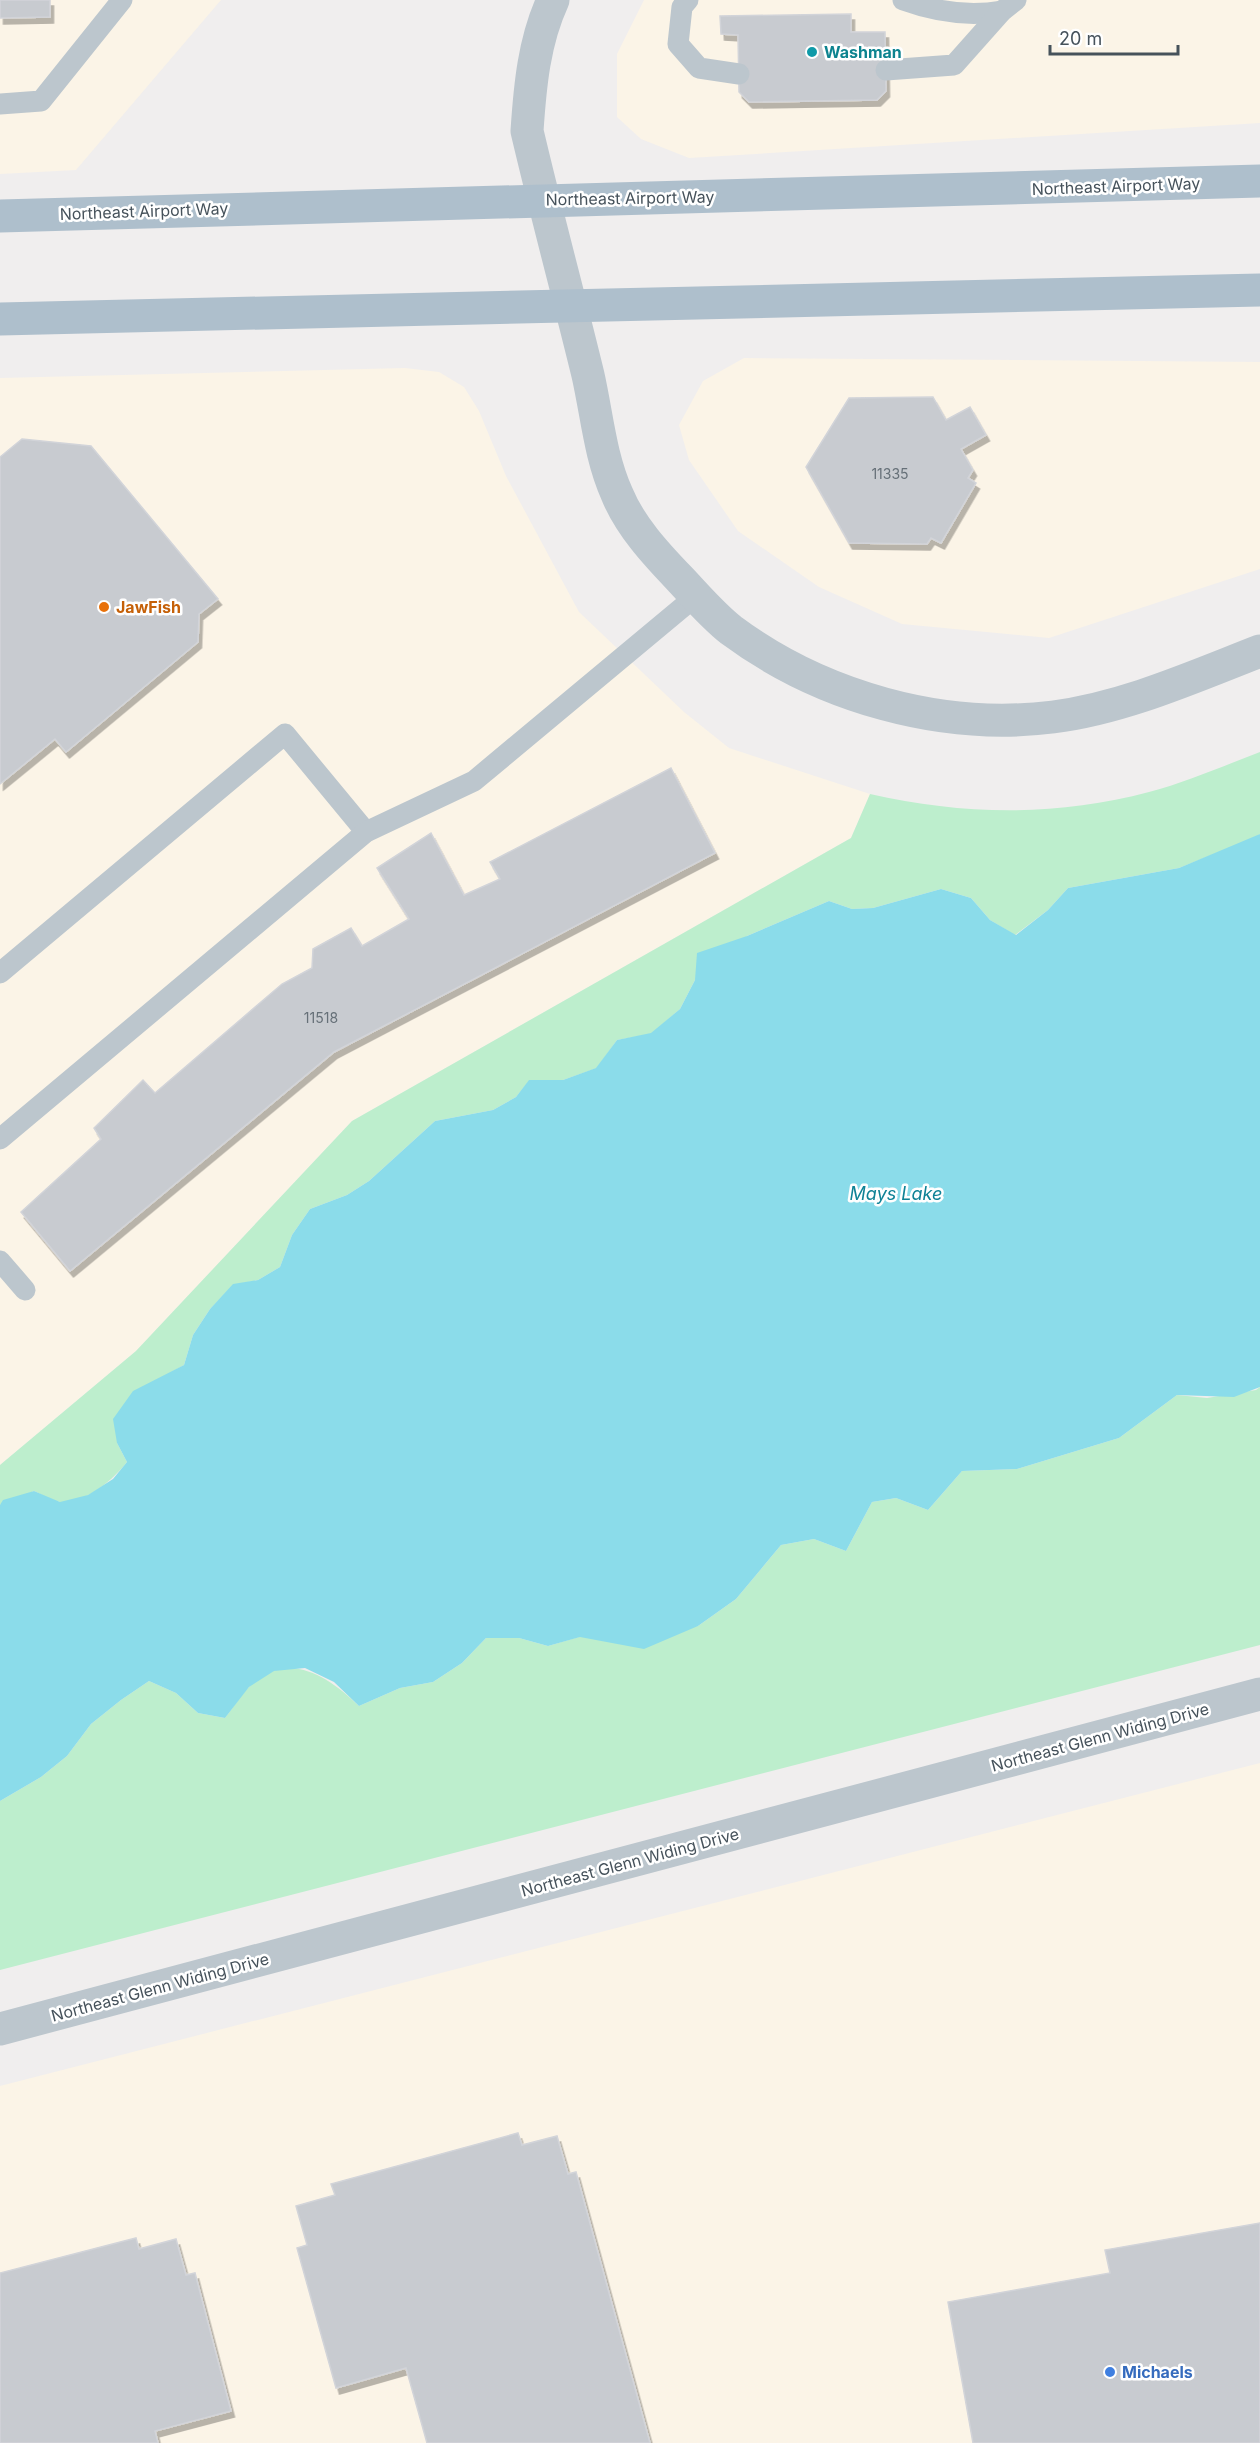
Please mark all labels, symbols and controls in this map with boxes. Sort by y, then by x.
scale bar [1050,18,1178,56]
text: 20 m [1059,28,1102,49]
place label: Washman [824,42,902,62]
marker: Washman [805,45,819,59]
street label: Northeast Airport Way [1031,173,1201,199]
street label: Northeast Airport Way [546,187,714,209]
street label: Northeast Airport Way [59,198,229,224]
house number: 11335 [871,465,909,482]
place label: JawFish [116,597,181,617]
marker: JawFish [97,600,111,614]
house number: 11518 [304,1009,338,1026]
water label: Mays Lake [850,1183,942,1204]
street label: Northeast Glenn Widing Drive [989,1698,1211,1776]
street label: Northeast Glenn Widing Drive [519,1823,741,1901]
street label: Northeast Glenn Widing Drive [49,1948,271,2026]
place label: Michaels [1122,2362,1193,2382]
marker: Michaels [1103,2365,1117,2379]

